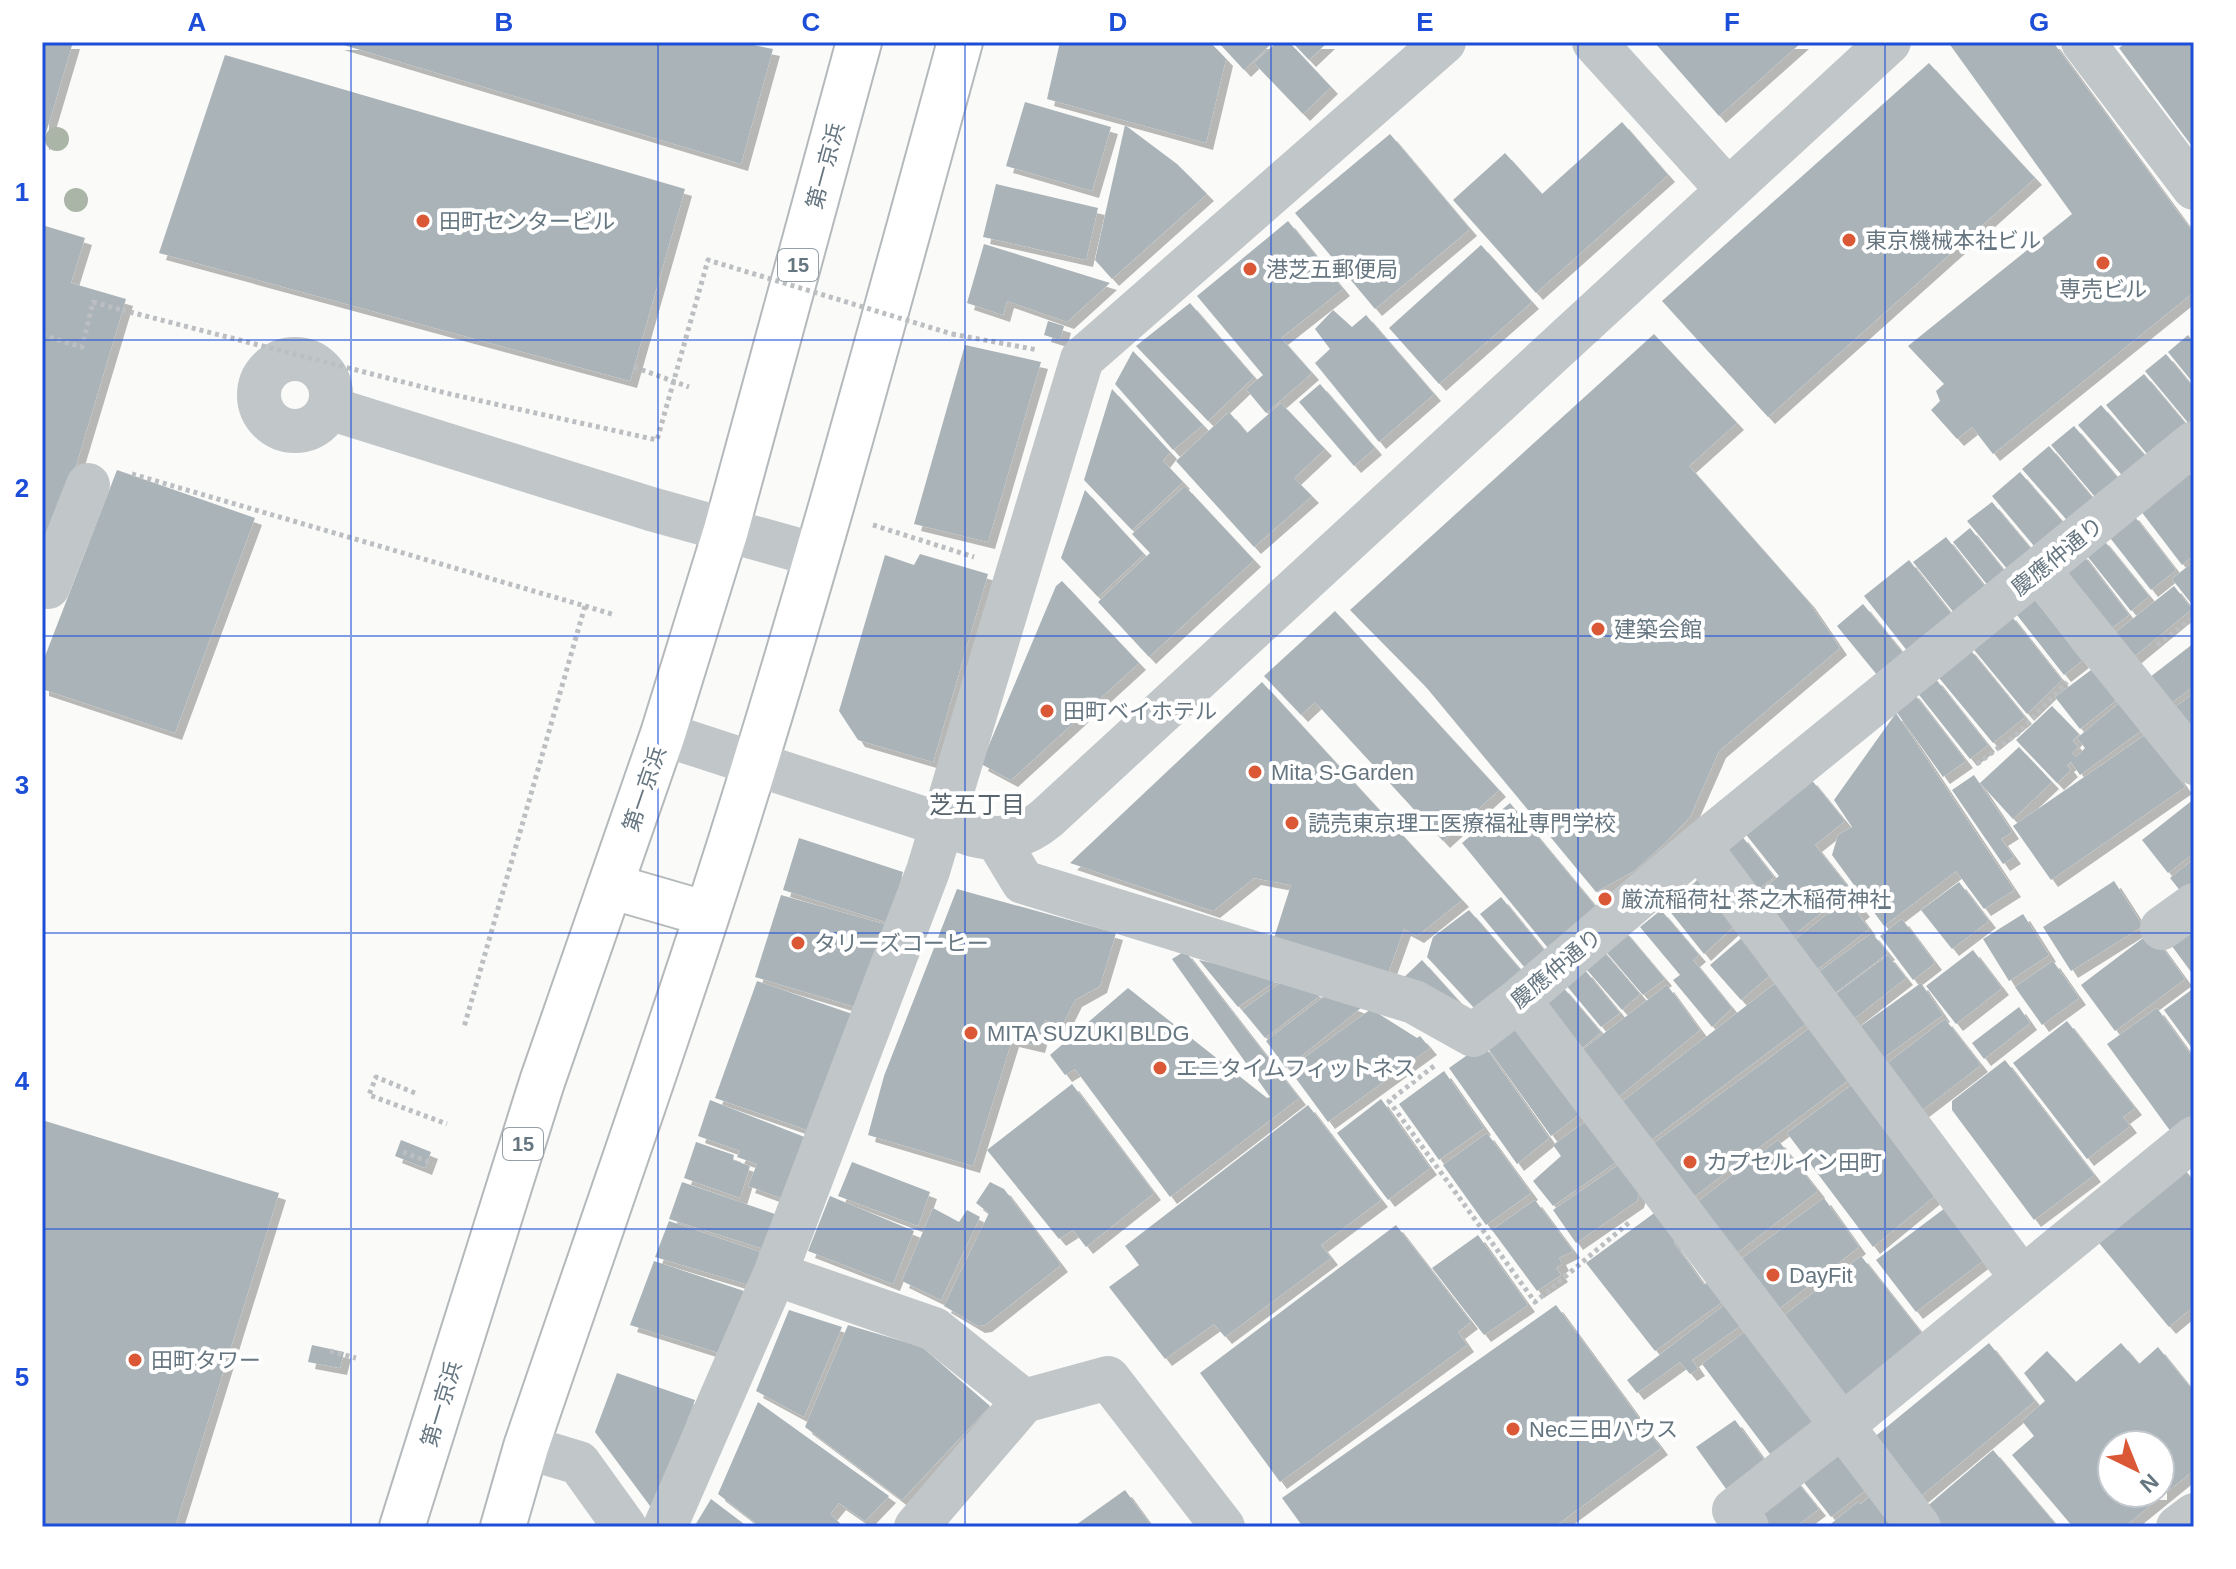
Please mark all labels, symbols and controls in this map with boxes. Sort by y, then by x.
text: A [188,7,207,37]
text: B [495,7,513,37]
text: C [802,7,821,37]
text: D [1109,7,1127,37]
text: E [1416,7,1434,37]
text: F [1724,7,1740,37]
text: G [2029,7,2049,37]
street label: 第一京浜 [802,120,849,212]
text: 1 [15,177,29,207]
place label: 田町センタービル [439,209,615,234]
marker: 田町センタービル [414,212,432,230]
place label: 東京機械本社ビル [1865,228,2041,253]
marker: 東京機械本社ビル [1840,231,1858,249]
road number: 15 [778,249,818,281]
marker: 専売ビル [2094,254,2112,272]
place label: 港芝五郵便局 [1266,257,1398,282]
marker: 港芝五郵便局 [1241,260,1259,278]
place label: 専売ビル [2059,277,2147,302]
text: 2 [15,473,29,503]
street label: 慶應仲通り [2007,512,2108,601]
place label: 建築会館 [1614,617,1702,642]
marker: 建築会館 [1589,620,1607,638]
place label: 田町ベイホテル [1063,699,1217,724]
marker: 田町ベイホテル [1038,702,1056,720]
street label: 第一京浜 [618,743,671,835]
place label: Mita S-Garden [1271,760,1414,785]
marker: Mita S-Garden [1246,763,1264,781]
text: 3 [15,770,29,800]
district label: 芝五丁目 [929,791,1025,818]
place label: 読売東京理工医療福祉専門学校 [1308,811,1616,836]
marker: 読売東京理工医療福祉専門学校 [1283,814,1301,832]
place label: 厳流稲荷社 茶之木稲荷神社 [1621,887,1891,912]
marker: 厳流稲荷社 茶之木稲荷神社 [1596,890,1614,908]
street label: 慶應仲通り [1506,923,1606,1013]
place label: タリーズコーヒー [814,931,989,956]
marker: タリーズコーヒー [789,934,807,952]
place label: MITA SUZUKI BLDG [987,1021,1190,1046]
marker: MITA SUZUKI BLDG [962,1024,980,1042]
place label: エニタイムフィットネス [1176,1056,1416,1081]
marker: エニタイムフィットネス [1151,1059,1169,1077]
text: 4 [15,1066,30,1096]
road number: 15 [503,1128,543,1160]
place label: カプセルイン田町 [1706,1150,1882,1175]
marker: カプセルイン田町 [1681,1153,1699,1171]
place label: DayFit [1789,1263,1853,1288]
marker: DayFit [1764,1266,1782,1284]
place label: 田町タワー [151,1348,261,1373]
marker: 田町タワー [126,1351,144,1369]
street label: 第一京浜 [417,1358,466,1450]
text: 5 [15,1362,29,1392]
place label: Nec三田ハウス [1529,1417,1678,1442]
marker: Nec三田ハウス [1504,1420,1522,1438]
north arrow [2096,1429,2176,1509]
text: N [2135,1469,2164,1498]

